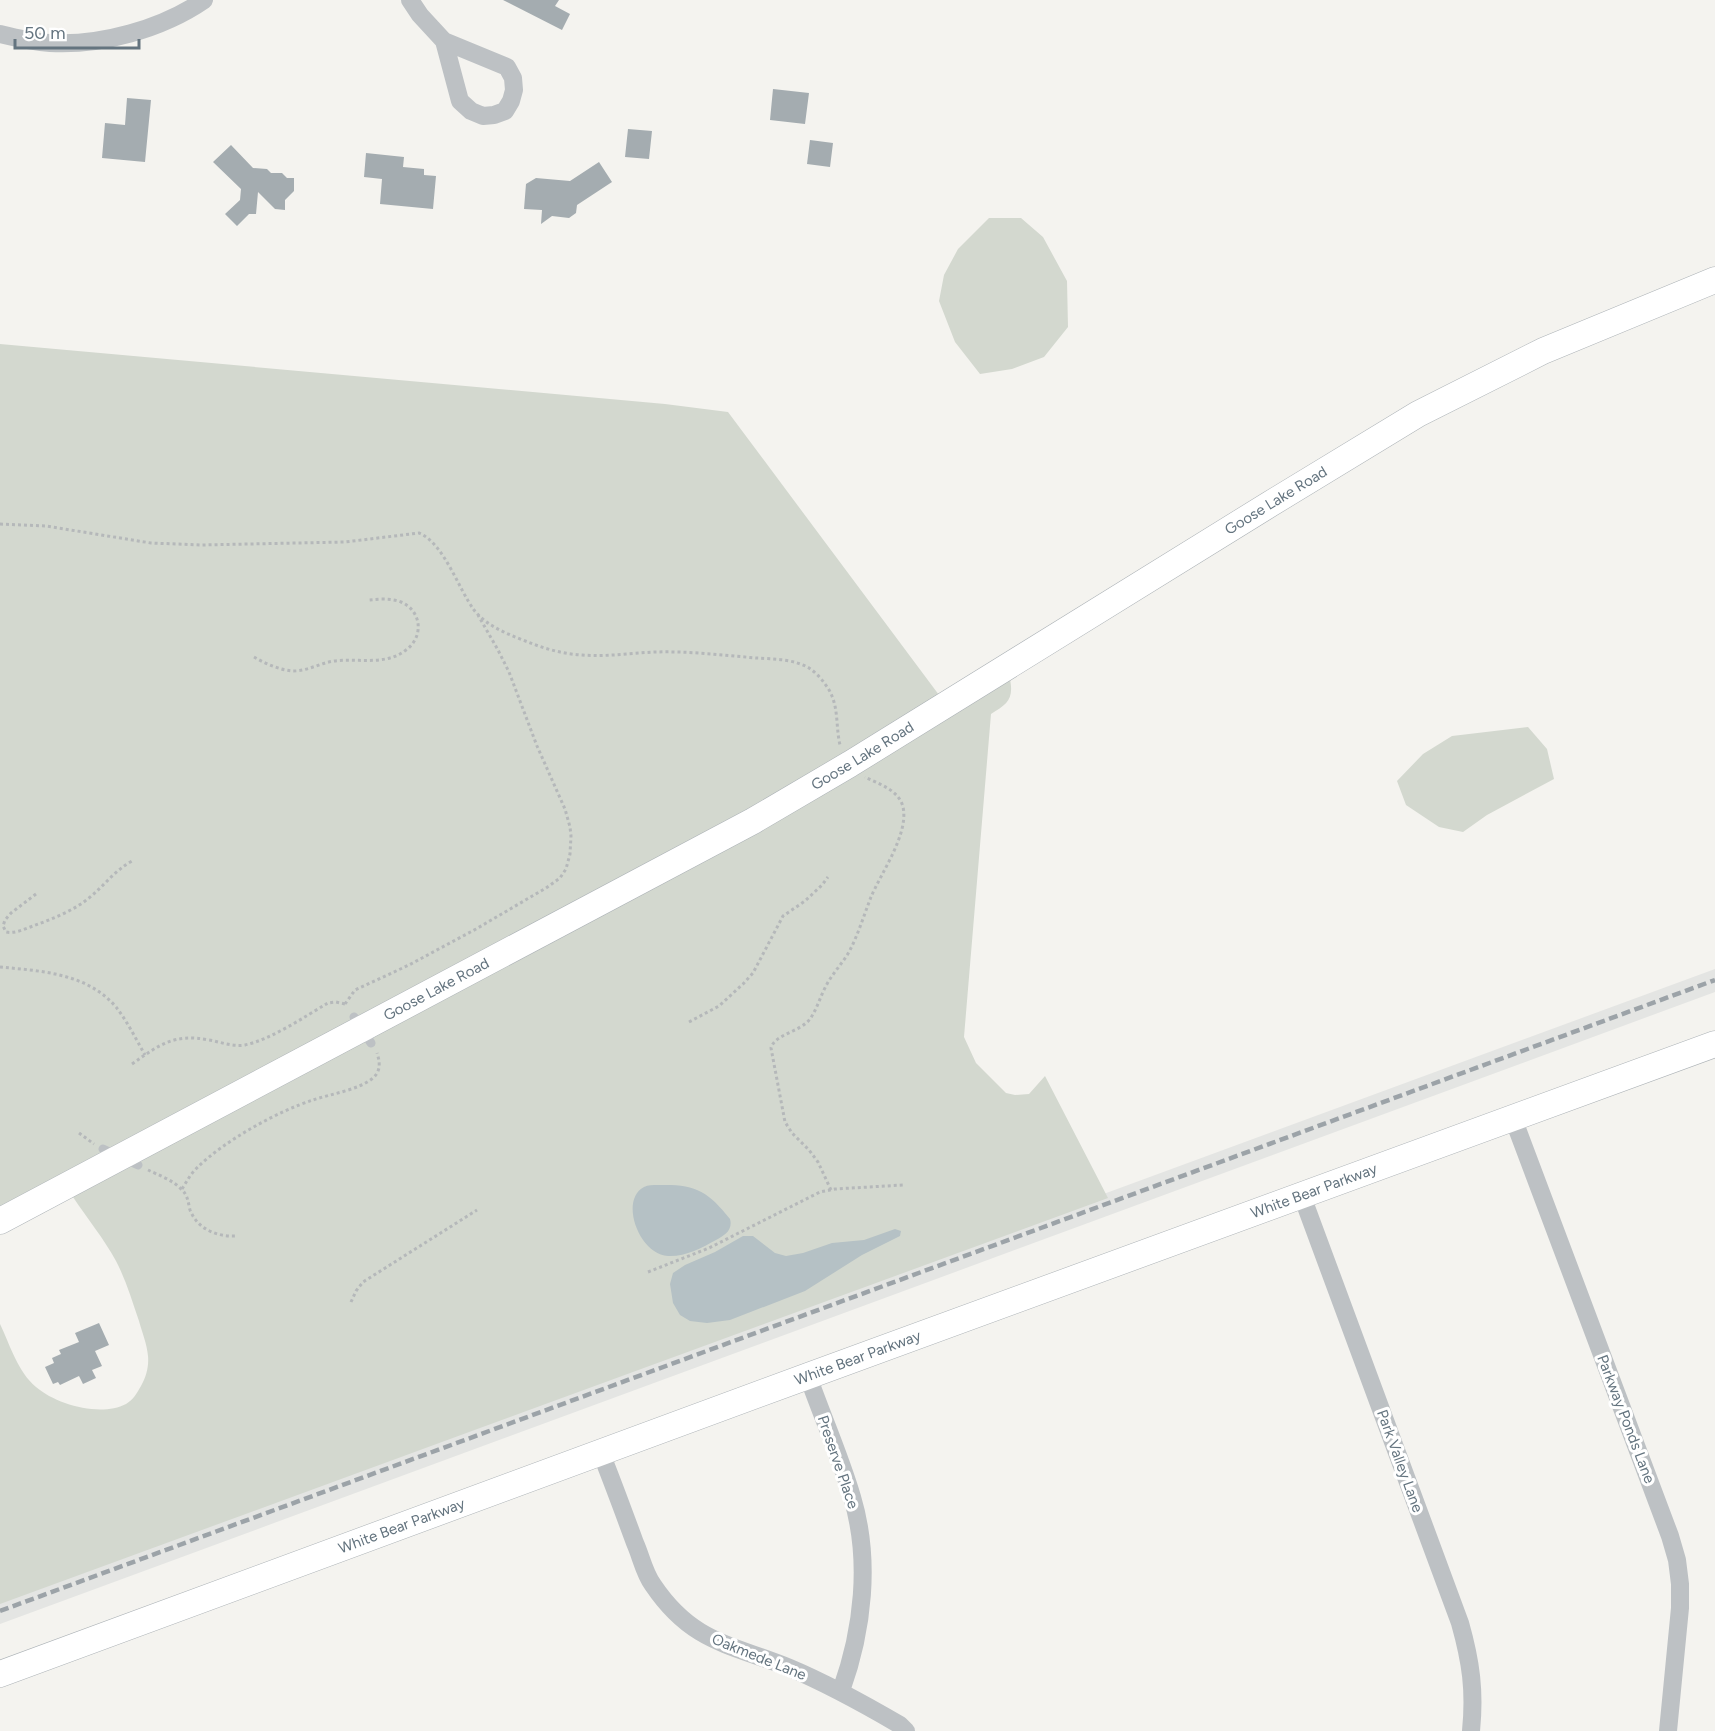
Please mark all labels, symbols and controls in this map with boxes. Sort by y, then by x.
scale bar [15,12,140,50]
text: 50 m [24,22,66,44]
street label: Goose Lake Road [1221,462,1330,539]
street label: Goose Lake Road [808,718,917,794]
street label: Goose Lake Road [380,954,492,1025]
street label: White Bear Parkway [1248,1159,1380,1222]
street label: White Bear Parkway [792,1326,923,1389]
street label: Parkway Ponds Lane [1593,1352,1659,1486]
street label: Park Valley Lane [1373,1407,1427,1515]
street label: Preserve Place [814,1413,862,1511]
street label: White Bear Parkway [336,1494,467,1557]
street label: Oakmede Lane [709,1630,809,1684]

